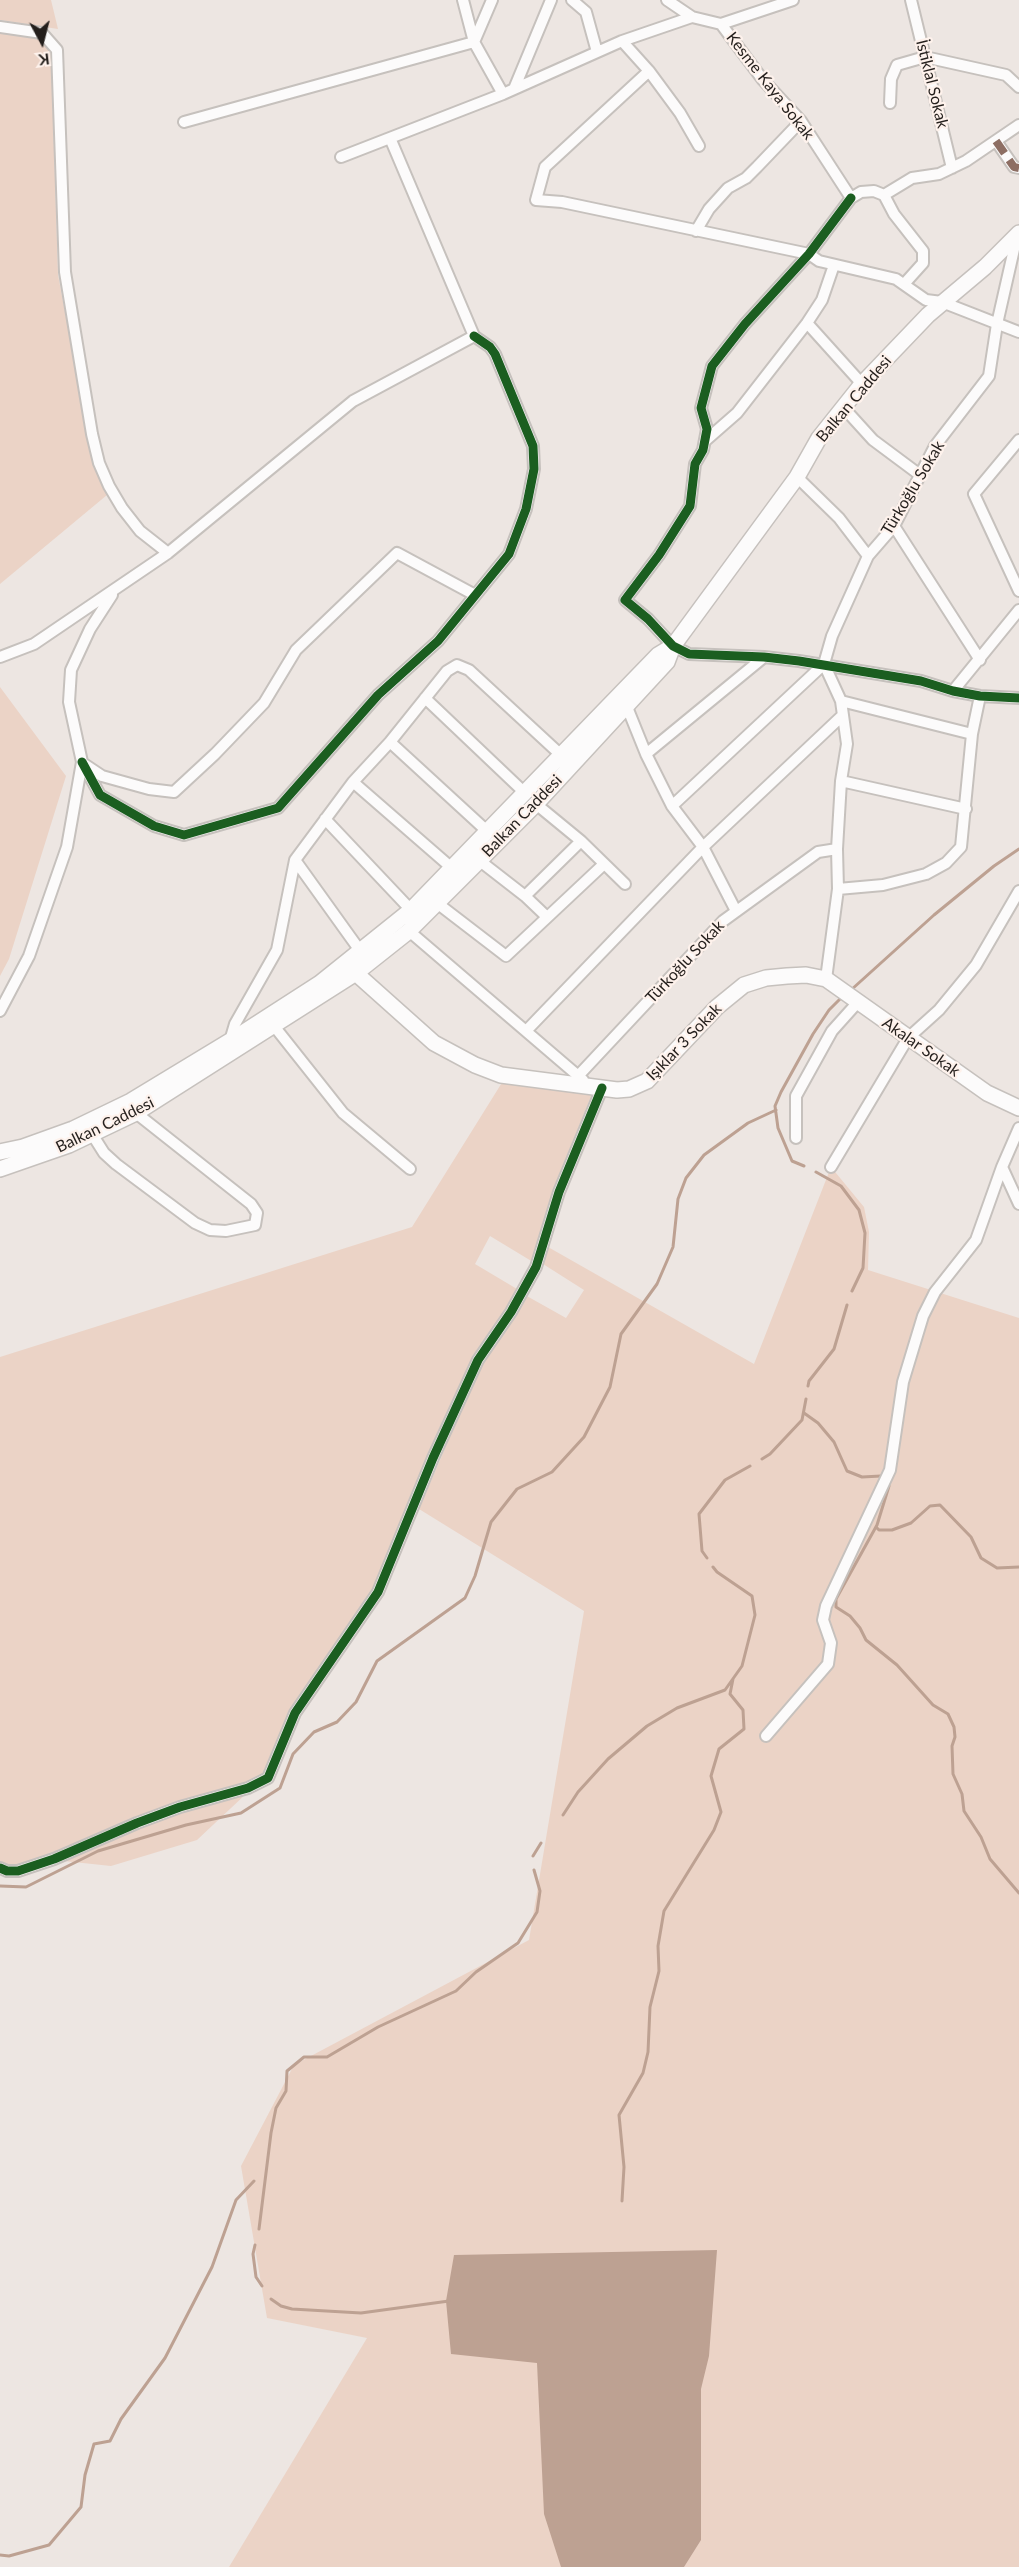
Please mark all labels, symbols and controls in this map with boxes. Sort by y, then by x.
north arrow [12,12,72,72]
street label: Kesme Kaya Sokak [722,28,818,144]
street label: İstiklal Sokak [912,38,952,130]
text: K [38,50,51,70]
street label: Balkan Caddesi [812,352,896,446]
street label: Türkoğlu Sokak [877,438,949,538]
street label: Balkan Caddesi [478,771,566,861]
street label: Türkoğlu Sokak [642,917,728,1007]
street label: Işıklar 3 Sokak [642,999,726,1085]
street label: Akalar Sokak [878,1013,964,1081]
street label: Balkan Caddesi [53,1093,157,1157]

